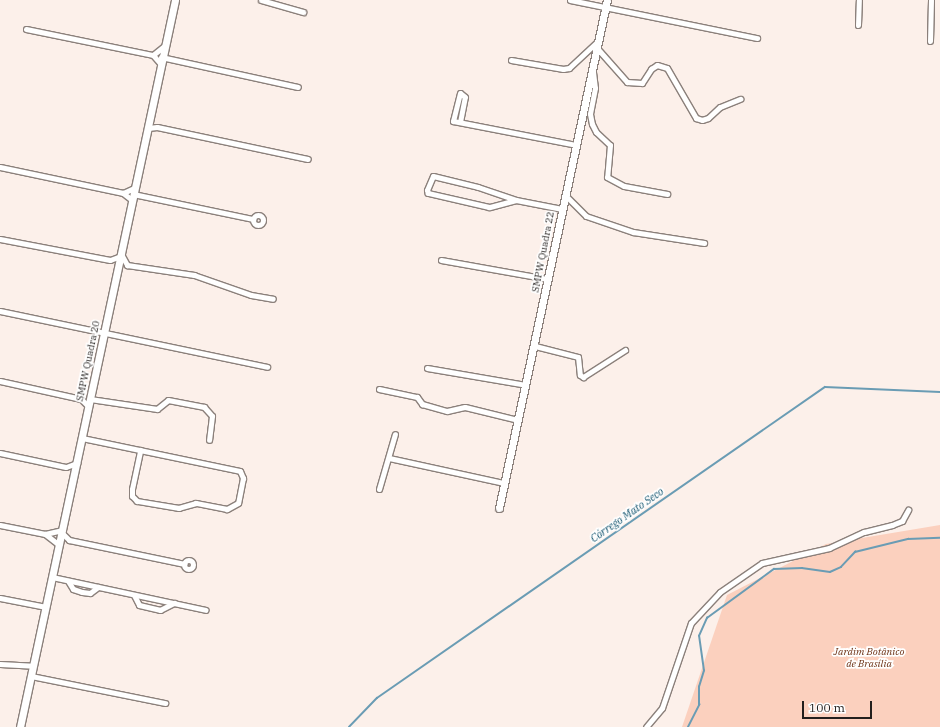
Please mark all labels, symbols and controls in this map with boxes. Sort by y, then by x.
street label: SMPW Quadra 22 [529,211,557,293]
street label: SMPW Quadra 20 [74,320,102,402]
water label: Córrego Mato Seco [588,485,666,545]
park label: Jardim Botânico de Brasília [834,645,904,668]
scale bar [804,693,874,719]
text: 100 m [809,700,845,715]

